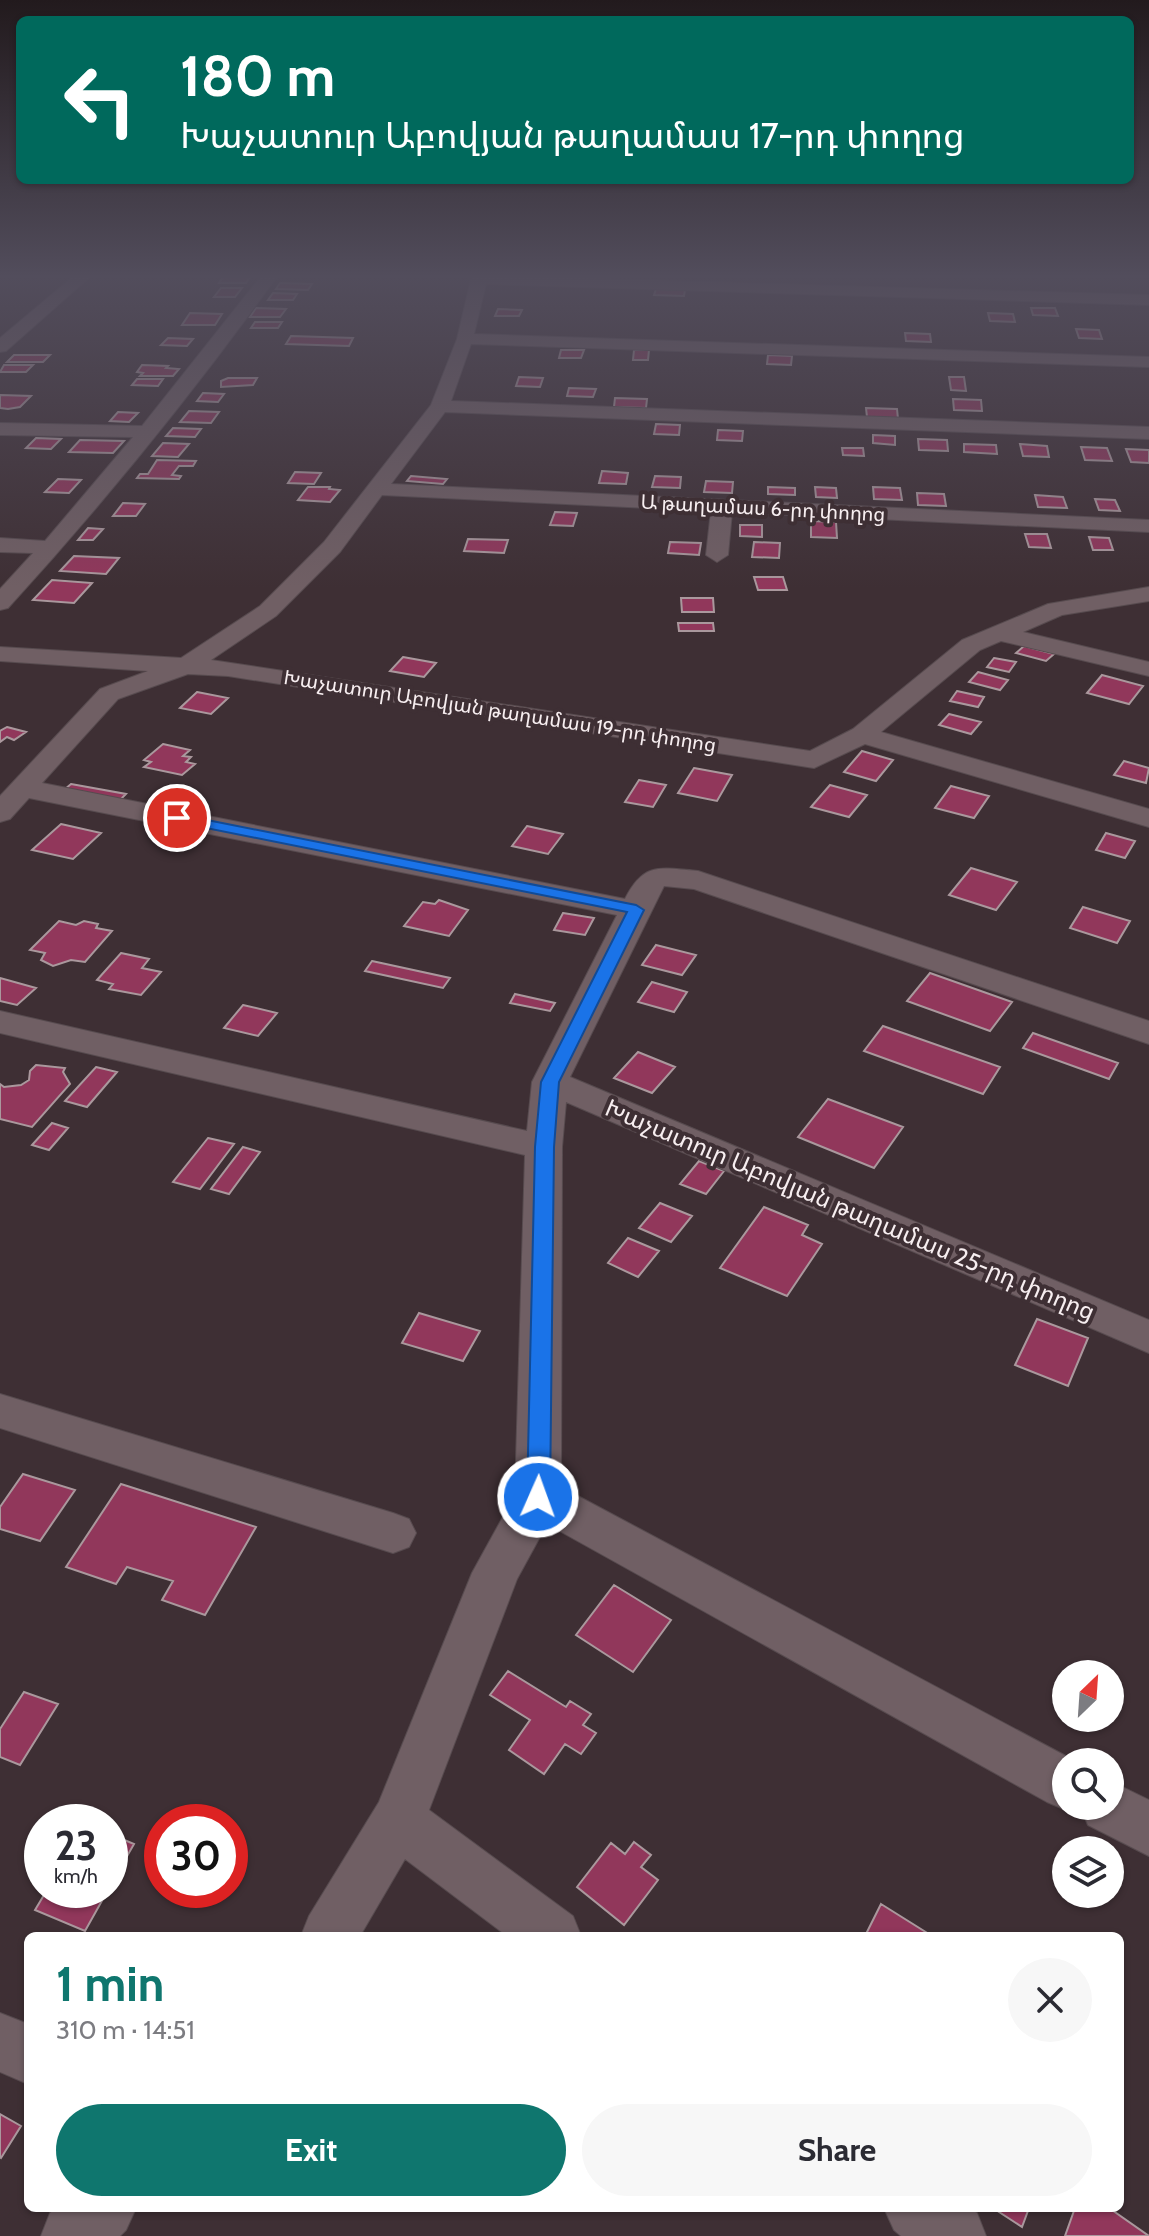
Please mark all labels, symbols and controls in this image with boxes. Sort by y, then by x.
text: 180 m [180,42,335,110]
icon: left [48,48,152,152]
text: Խաչատուր Աբովյան թաղամաս 17-րդ փողոց [180,113,965,157]
street label: Ա թաղամաս 6-րդ փողոց [640,490,886,526]
street label: Խաչատուր Աբովյան թաղամաս 19-րդ փողոց [282,665,718,757]
pin [143,784,211,852]
icon: arrive [155,796,199,840]
street label: Խաչատուր Աբովյան թաղամաս 25-րդ փողոց [601,1093,1099,1326]
position arrow [496,1455,580,1539]
north arrow [1052,1660,1124,1732]
map controls [1052,1660,1124,1908]
button: search [1052,1748,1124,1820]
speed limit sign: 30 [144,1804,248,1908]
text: 23 [55,1821,97,1870]
button: layers [1052,1836,1124,1908]
text: km/h [54,1864,98,1888]
text: 1 min [56,1955,164,2013]
button: close [1008,1958,1092,2042]
text: 310 m · 14:51 [56,2014,195,2046]
button: Exit [56,2104,566,2196]
button: Share [582,2104,1092,2196]

